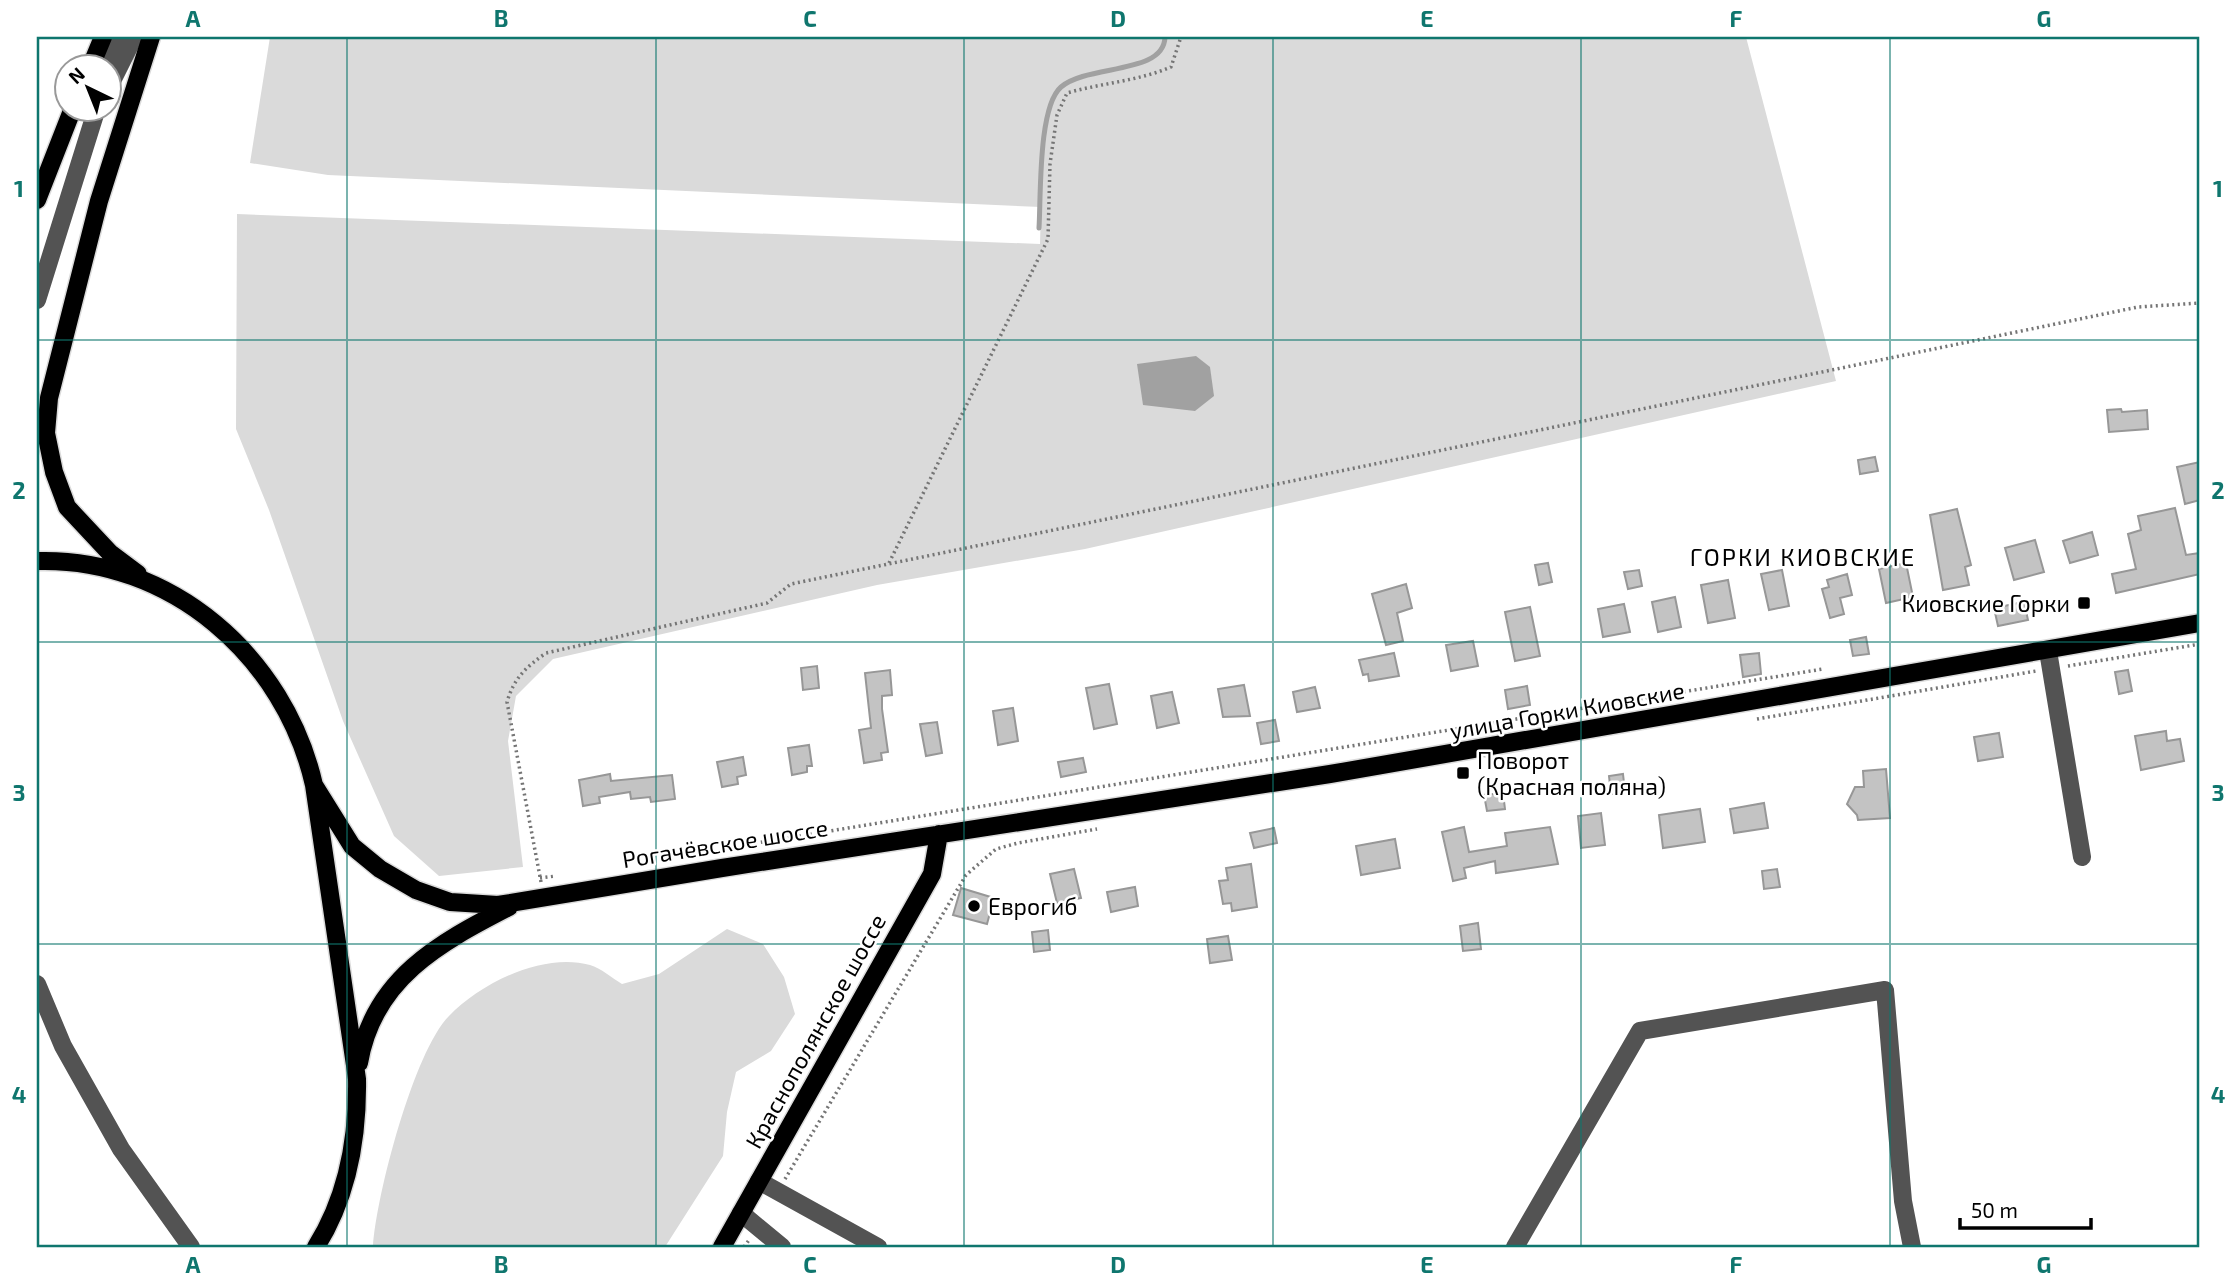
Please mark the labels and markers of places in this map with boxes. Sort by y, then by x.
place label: Киовские Горки [1901,589,2070,617]
marker: Киовские Горки [2076,595,2092,611]
place label: Поворот (Красная поляна) [1477,746,1666,800]
marker: Поворот (Красная поляна) [1455,765,1471,781]
place label: Еврогиб [988,892,1078,920]
marker: Еврогиб [966,898,982,914]

